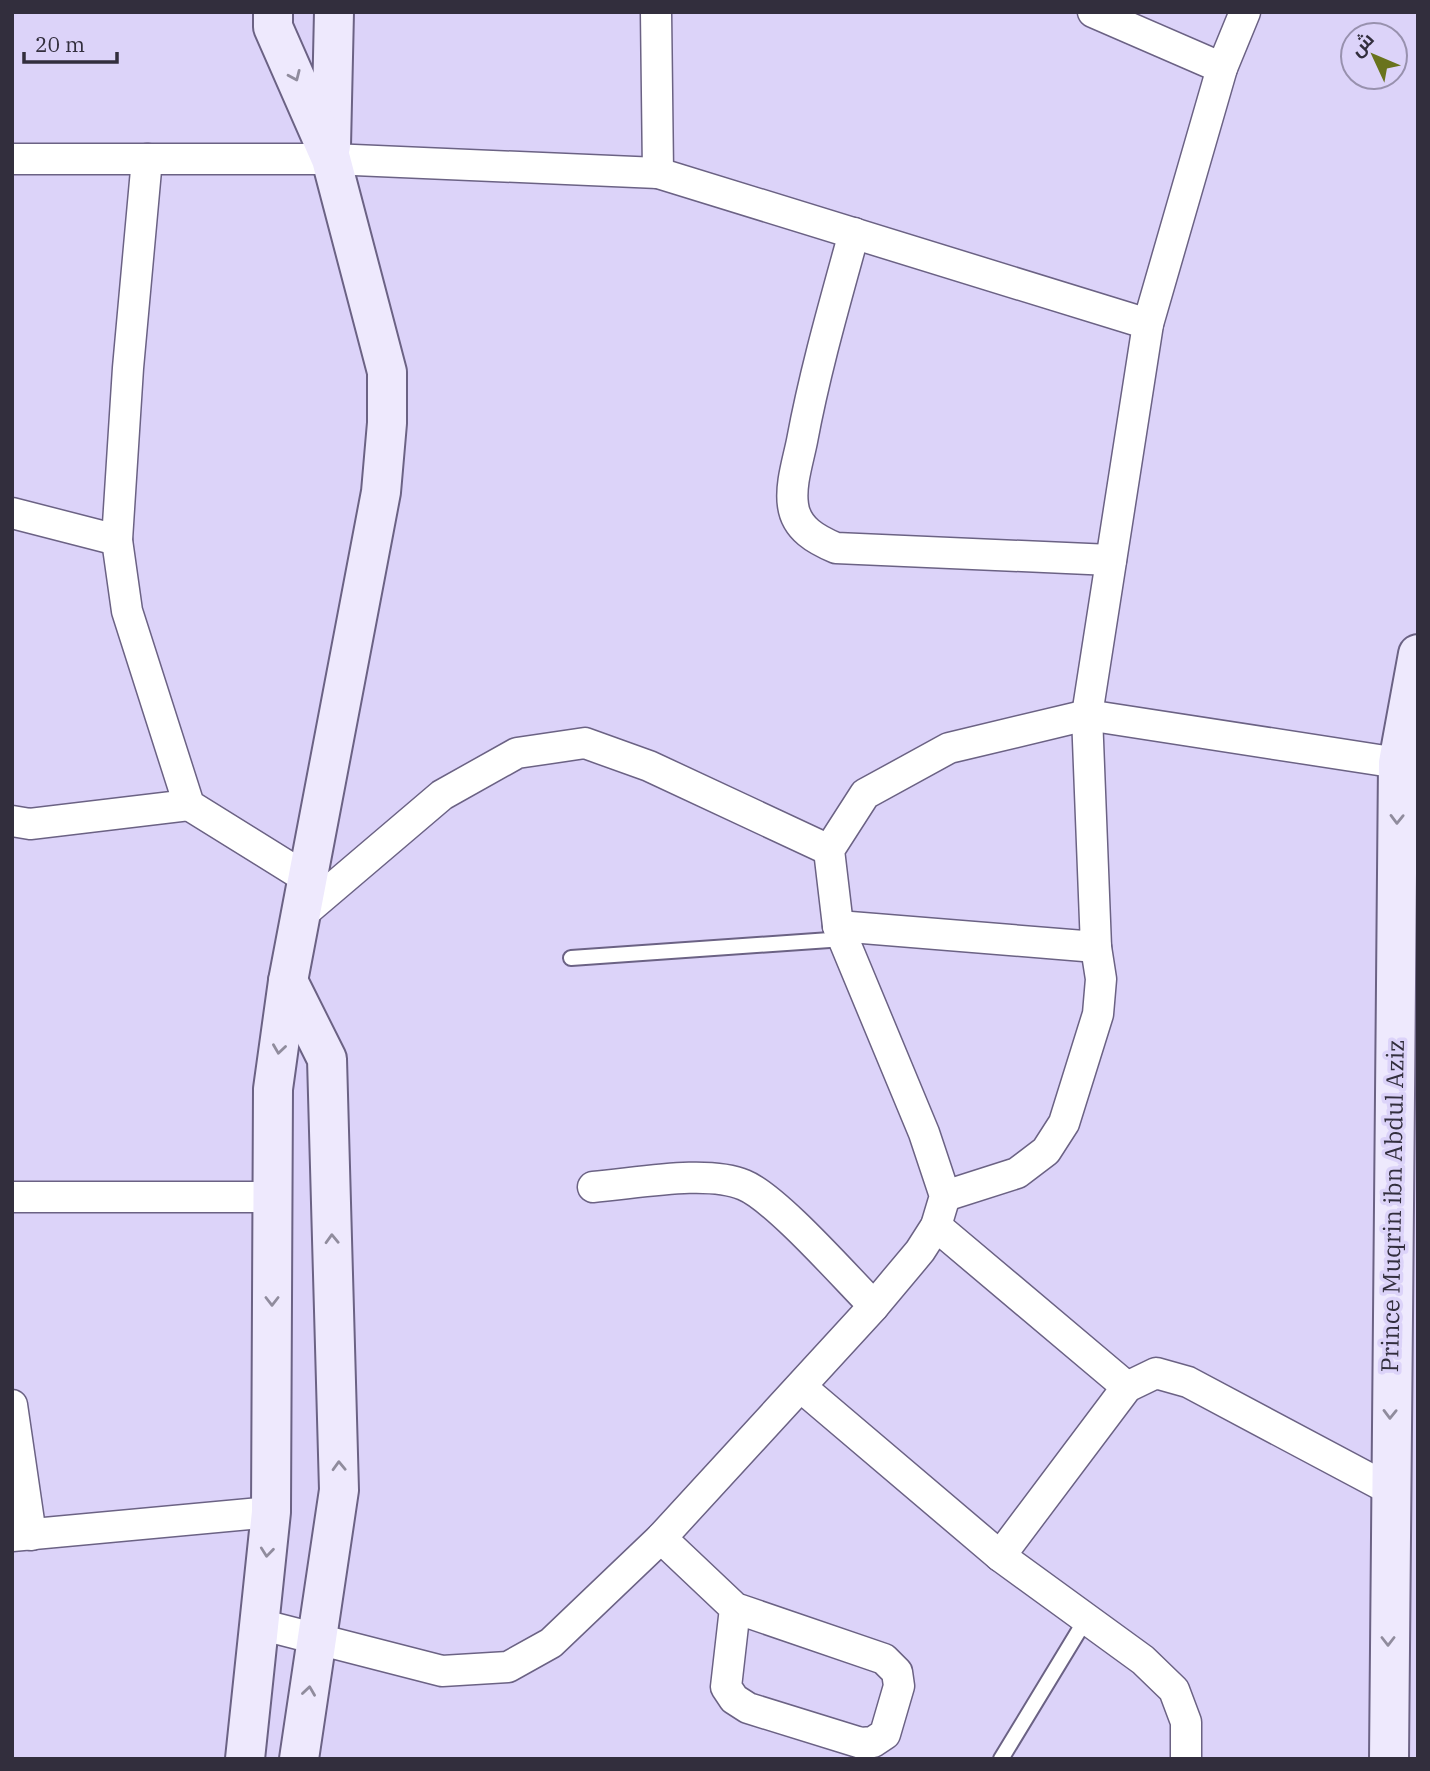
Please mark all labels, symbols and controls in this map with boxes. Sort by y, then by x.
scale bar [24,21,117,65]
north arrow [1339,21,1409,91]
text: ش [1345,27,1379,61]
text: 20 m [35,30,85,58]
one-way arrow [286,69,300,81]
one-way arrow [1389,814,1405,825]
street label: Prince Muqrin ibn Abdul Aziz [1373,1039,1411,1373]
one-way arrow [271,1043,286,1055]
one-way arrow [324,1233,340,1243]
one-way arrow [264,1296,280,1306]
one-way arrow [1382,1409,1398,1420]
one-way arrow [331,1460,346,1471]
one-way arrow [259,1547,274,1558]
one-way arrow [1380,1637,1396,1647]
one-way arrow [302,1685,317,1697]

